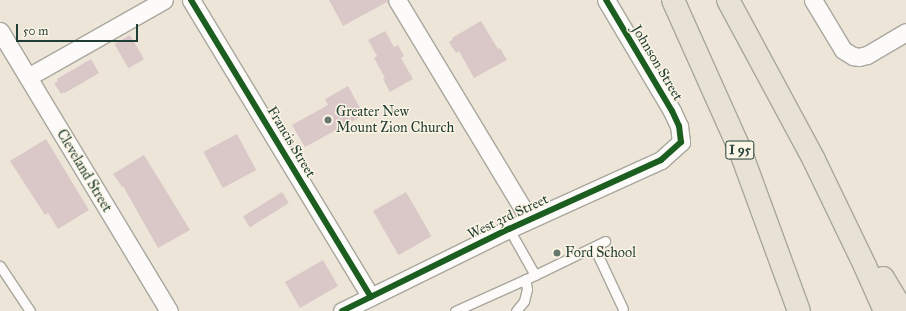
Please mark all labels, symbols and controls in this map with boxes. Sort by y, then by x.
scale bar [18,16,140,42]
street label: Johnson Street [628,22,686,104]
text: 50 m [23,24,48,38]
street label: Francis Street [263,103,319,181]
place label: Greater New Mount Zion Church [336,104,454,136]
marker: Greater New Mount Zion Church [323,115,333,125]
street label: Cleveland Street [53,127,115,215]
road number: I 95 [725,139,755,161]
street label: West 3rd Street [465,191,551,243]
place label: Ford School [565,245,636,261]
marker: Ford School [552,248,562,258]

